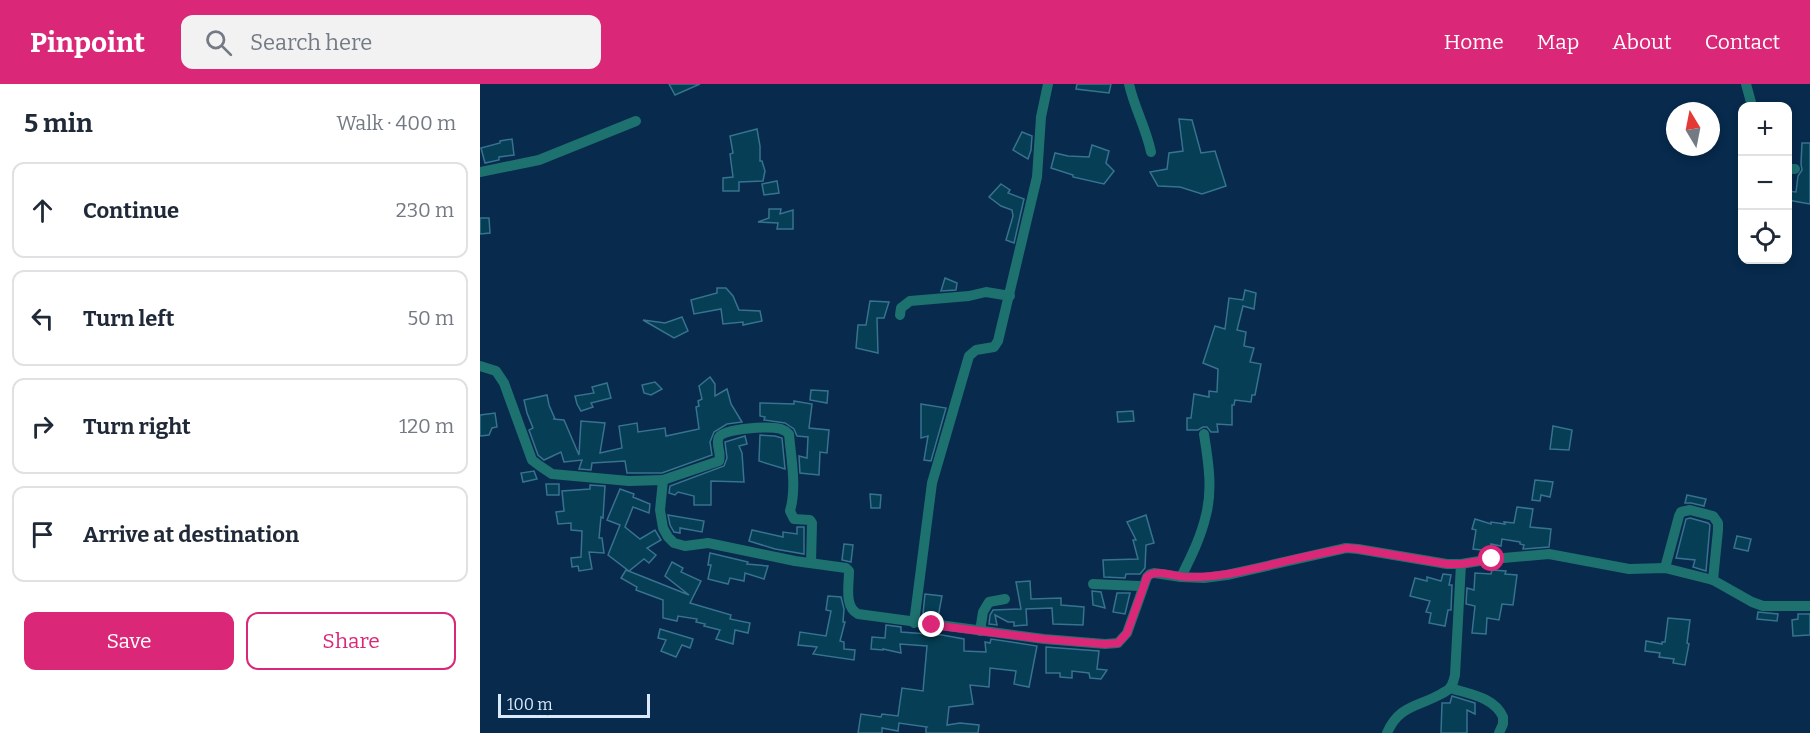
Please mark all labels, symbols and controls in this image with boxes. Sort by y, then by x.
search box [181,15,601,69]
text: Pinpoint [30,26,145,59]
icon: search [202,26,235,59]
text: Search here [250,29,372,56]
text: Home [1444,29,1504,55]
text: Map [1537,29,1579,55]
text: About [1612,29,1672,55]
text: Contact [1705,29,1780,55]
north arrow [1666,102,1720,156]
map controls [1738,102,1792,264]
button: + [1738,102,1792,156]
text: 5 min [24,108,93,139]
text: Walk · 400 m [337,111,456,135]
button: − [1738,156,1792,210]
icon: ahead [26,194,59,227]
text: Continue [83,197,179,224]
text: 230 m [396,198,454,222]
button: locate [1738,210,1792,264]
icon: left [26,302,59,335]
text: Turn left [83,305,175,332]
text: 50 m [407,306,454,330]
icon: right [26,410,59,443]
text: Turn right [83,413,191,440]
text: 120 m [399,414,454,438]
icon: arrive [26,518,59,551]
text: Arrive at destination [83,521,299,548]
route start [1478,545,1504,571]
route end [918,611,944,637]
button: Save [24,612,234,670]
button: Share [246,612,456,670]
scale bar [498,691,650,718]
text: 100 m [507,695,552,714]

